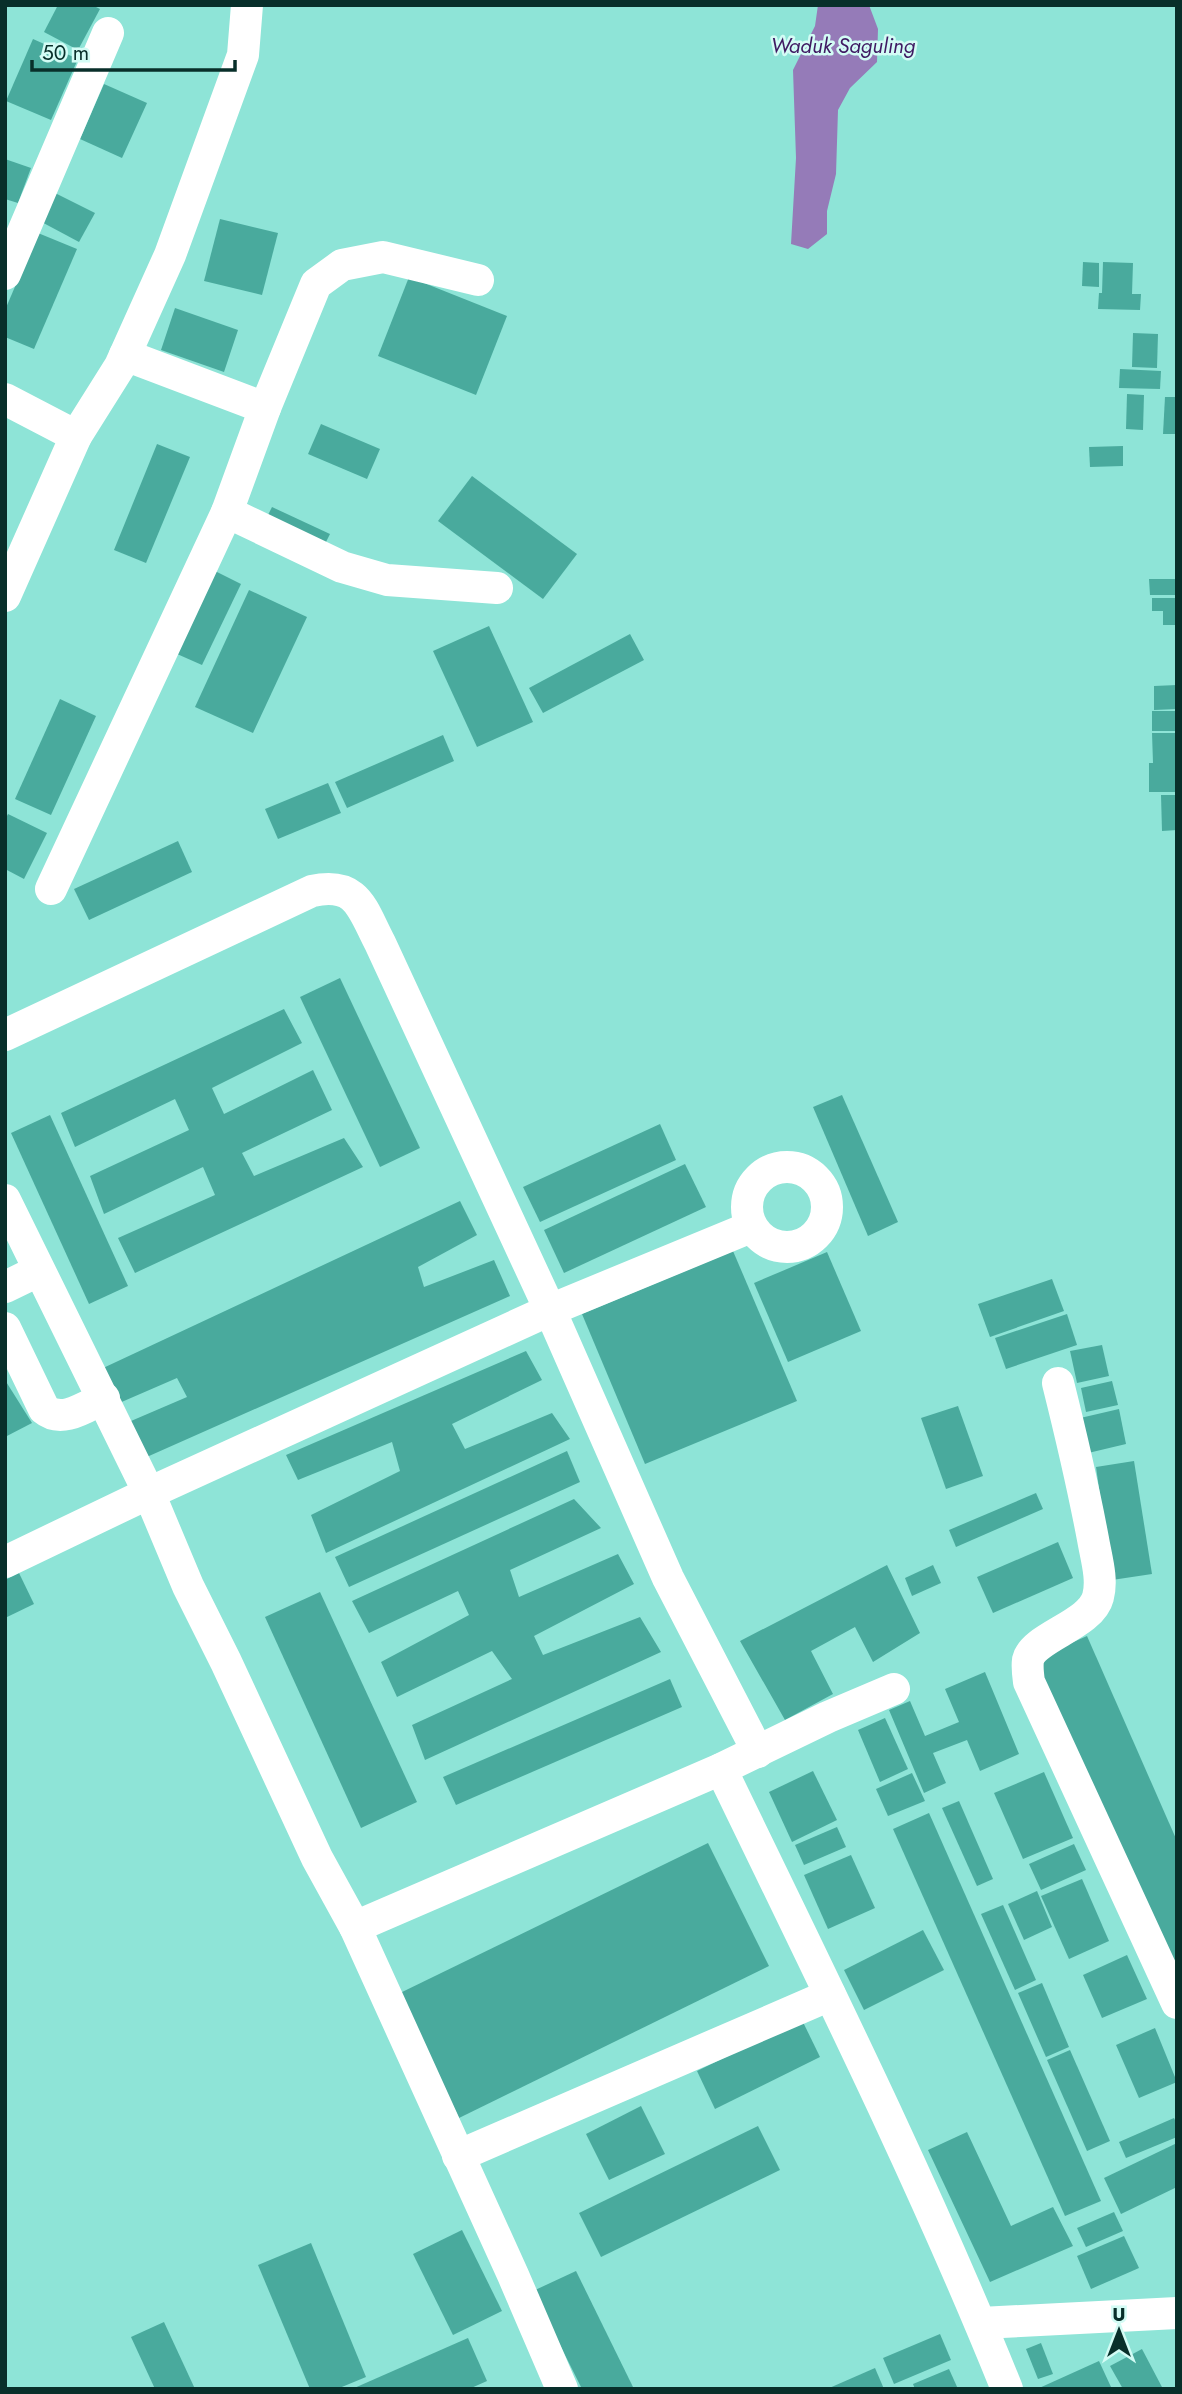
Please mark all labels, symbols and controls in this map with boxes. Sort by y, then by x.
scale bar [32,28,234,72]
water label: Waduk Saguling [771,31,916,61]
text: 50 m [42,38,89,68]
north arrow [1084,2296,1154,2366]
text: U [1112,2301,1126,2328]

